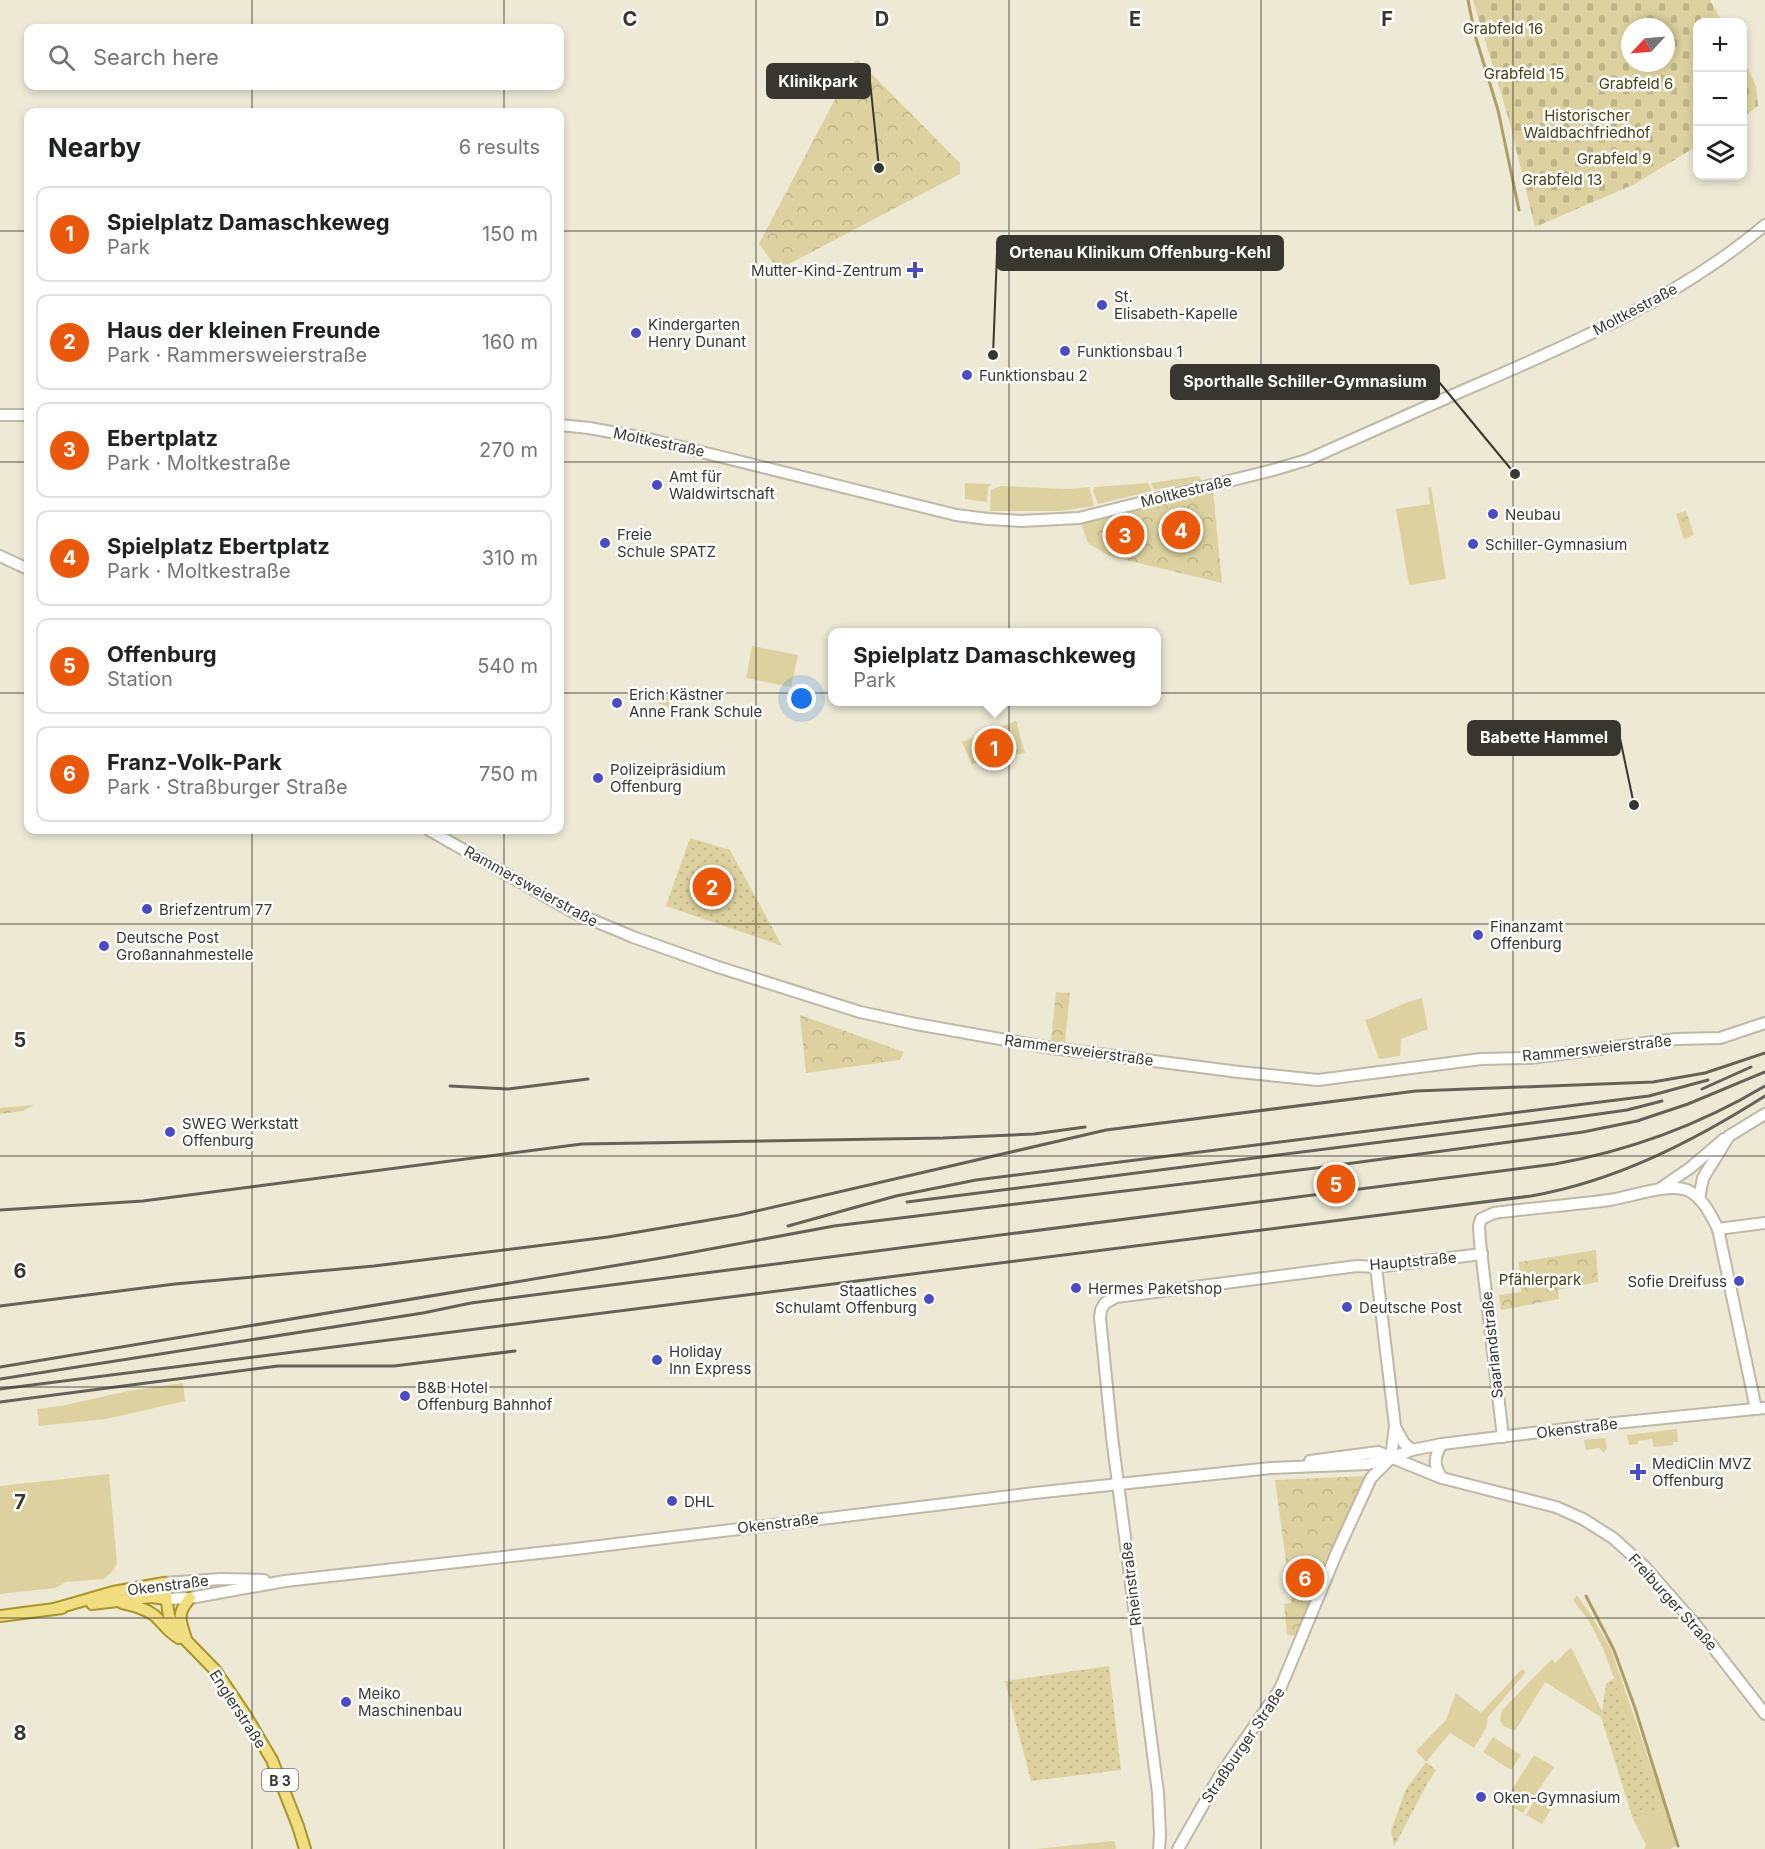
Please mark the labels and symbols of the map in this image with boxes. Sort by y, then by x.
text: C [623,7,637,31]
text: D [875,7,889,31]
text: E [1129,7,1141,31]
text: F [1381,7,1393,31]
north arrow [1621,18,1675,72]
park label: Grabfeld 16 [1463,19,1543,38]
callout: Klinikpark [767,64,870,98]
park label: Grabfeld 15 [1484,64,1564,83]
text: Klinikpark [778,71,858,91]
park label: Grabfeld 6 [1599,74,1673,93]
park label: Historischer Waldbachfriedhof [1524,106,1651,142]
park label: Grabfeld 9 [1577,149,1651,168]
park label: Grabfeld 13 [1522,170,1602,189]
callout: Ortenau Klinikum Offenburg-Kehl [997,236,1283,270]
text: Ortenau Klinikum Offenburg-Kehl [1009,242,1271,262]
place label: Mutter-Kind-Zentrum [751,261,902,280]
marker: Mutter-Kind-Zentrum [906,261,924,279]
street label: Moltkestraße [1590,279,1680,339]
place label: St. Elisabeth-Kapelle [1114,287,1238,323]
marker: St. Elisabeth-Kapelle [1095,298,1109,312]
place label: Kindergarten Henry Dunant [648,315,746,351]
marker: Kindergarten Henry Dunant [629,326,643,340]
place label: Funktionsbau 1 [1077,342,1183,361]
marker: Funktionsbau 1 [1058,344,1072,358]
callout: Sporthalle Schiller-Gymnasium [1171,365,1439,399]
place label: Funktionsbau 2 [979,366,1088,385]
marker: Funktionsbau 2 [960,368,974,382]
text: Sporthalle Schiller-Gymnasium [1183,371,1427,391]
street label: Moltkestraße [612,423,706,461]
place label: Amt für Waldwirtschaft [669,467,775,503]
street label: Moltkestraße [1139,471,1233,511]
marker: Amt für Waldwirtschaft [650,478,664,492]
place label: Neubau [1505,505,1561,524]
marker: Neubau [1486,507,1500,521]
pin: 4 [1162,508,1200,552]
pin: 3 [1106,512,1144,558]
place label: Freie Schule SPATZ [617,525,716,561]
place label: Schiller-Gymnasium [1485,535,1627,554]
marker: Freie Schule SPATZ [598,536,612,550]
marker: Schiller-Gymnasium [1466,537,1480,551]
your location [787,684,816,713]
place label: Erich Kästner Anne Frank Schule [629,685,762,721]
marker: Erich Kästner Anne Frank Schule [610,696,624,710]
callout: Babette Hammel [1468,721,1620,755]
pin: 1 [974,726,1014,771]
text: Babette Hammel [1480,727,1608,747]
place label: Polizeipräsidium Offenburg [610,760,726,796]
marker: Polizeipräsidium Offenburg [591,771,605,785]
street label: Rammersweierstraße [461,841,601,931]
pin: 2 [692,864,732,910]
place label: Briefzentrum 77 [159,900,272,919]
marker: Briefzentrum 77 [140,902,154,916]
place label: Finanzamt Offenburg [1490,917,1563,953]
place label: Deutsche Post Großannahmestelle [116,928,254,964]
marker: Finanzamt Offenburg [1471,928,1485,942]
marker: Deutsche Post Großannahmestelle [97,939,111,953]
text: 5 [14,1028,26,1052]
street label: Rammersweierstraße [1003,1030,1155,1070]
street label: Rammersweierstraße [1521,1031,1673,1065]
place label: SWEG Werkstatt Offenburg [182,1114,299,1150]
marker: SWEG Werkstatt Offenburg [163,1125,177,1139]
pin: 5 [1316,1162,1356,1206]
street label: Hauptstraße [1369,1248,1457,1274]
text: 6 [14,1259,27,1283]
park label: Pfählerpark [1499,1270,1582,1289]
place label: Sofie Dreifuss [1627,1272,1727,1291]
marker: Sofie Dreifuss [1732,1274,1746,1288]
place label: Hermes Paketshop [1088,1279,1222,1298]
place label: Staatliches Schulamt Offenburg [775,1281,917,1317]
marker: Hermes Paketshop [1069,1281,1083,1295]
street label: Saarlandstraße [1477,1291,1507,1399]
marker: Staatliches Schulamt Offenburg [922,1292,936,1306]
place label: Deutsche Post [1359,1298,1462,1317]
marker: Deutsche Post [1340,1300,1354,1314]
place label: Holiday Inn Express [669,1342,751,1378]
marker: Holiday Inn Express [650,1353,664,1367]
place label: B&B Hotel Offenburg Bahnhof [417,1378,553,1414]
marker: B&B Hotel Offenburg Bahnhof [398,1389,412,1403]
street label: Okenstraße [1535,1414,1619,1442]
place label: MediClin MVZ Offenburg [1652,1454,1752,1490]
marker: MediClin MVZ Offenburg [1629,1463,1647,1481]
text: 7 [14,1490,26,1514]
place label: DHL [684,1492,714,1511]
marker: DHL [665,1494,679,1508]
street label: Okenstraße [736,1509,820,1537]
street label: Rheinstraße [1116,1541,1146,1627]
street label: Freiburger Straße [1624,1550,1722,1654]
pin: 6 [1286,1556,1324,1600]
street label: Okenstraße [126,1571,210,1599]
street label: Englerstraße [206,1666,270,1752]
street label: Straßburger Straße [1197,1683,1289,1807]
place label: Meiko Maschinenbau [358,1684,462,1720]
marker: Meiko Maschinenbau [339,1695,353,1709]
text: 8 [13,1721,27,1745]
road number: B 3 [262,1769,298,1791]
place label: Oken-Gymnasium [1493,1788,1620,1807]
marker: Oken-Gymnasium [1474,1790,1488,1804]

